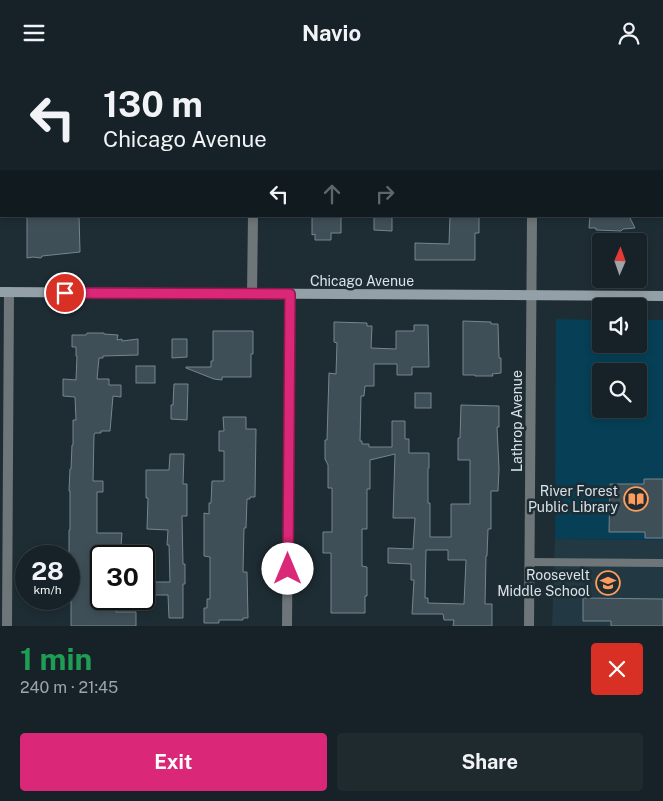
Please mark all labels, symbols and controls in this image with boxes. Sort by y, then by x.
icon: menu [20,19,48,47]
icon: person [615,19,643,47]
text: Navio [302,20,361,46]
text: 130 m [103,84,203,125]
icon: left [20,85,85,150]
text: Chicago Avenue [103,126,267,152]
icon: left [265,180,293,208]
icon: ahead [318,180,346,208]
icon: right [371,180,399,208]
north arrow [592,233,648,287]
map controls [592,233,647,418]
pin [44,272,86,314]
street label: Chicago Avenue [310,273,414,289]
icon: arrive [51,279,79,307]
button: sound [592,298,647,353]
button: search [592,363,647,418]
street label: Lathrop Avenue [509,370,525,472]
place label: River Forest Public Library [528,483,618,515]
library icon: River Forest Public Library [623,486,649,512]
position arrow [261,542,313,594]
speed limit sign: 30 [90,545,155,610]
text: 28 [31,556,64,586]
place label: Roosevelt Middle School [497,567,590,599]
school or university icon: Roosevelt Middle School [595,570,621,596]
text: km/h [33,583,62,597]
text: 1 min [20,641,92,677]
button: close [591,643,643,695]
text: 240 m · 21:45 [20,678,118,697]
button: Exit [20,733,327,791]
button: Share [337,733,643,791]

